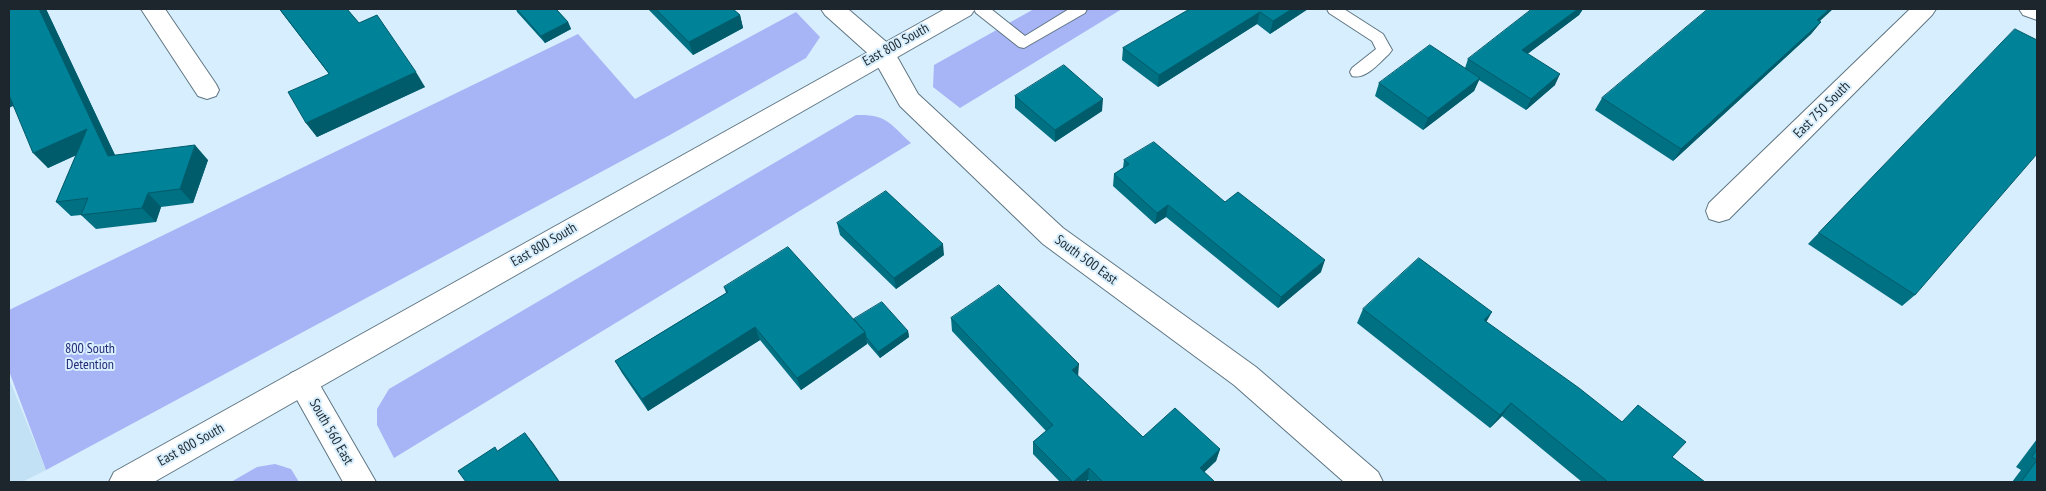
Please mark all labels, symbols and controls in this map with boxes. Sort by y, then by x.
street label: East 800 South [860,20,932,70]
street label: East 750 South [1790,78,1854,142]
street label: East 800 South [508,219,580,271]
street label: South 500 East [1051,232,1121,288]
park label: 800 South Detention [65,341,115,374]
street label: South 560 East [305,396,357,468]
street label: East 800 South [155,420,227,470]

